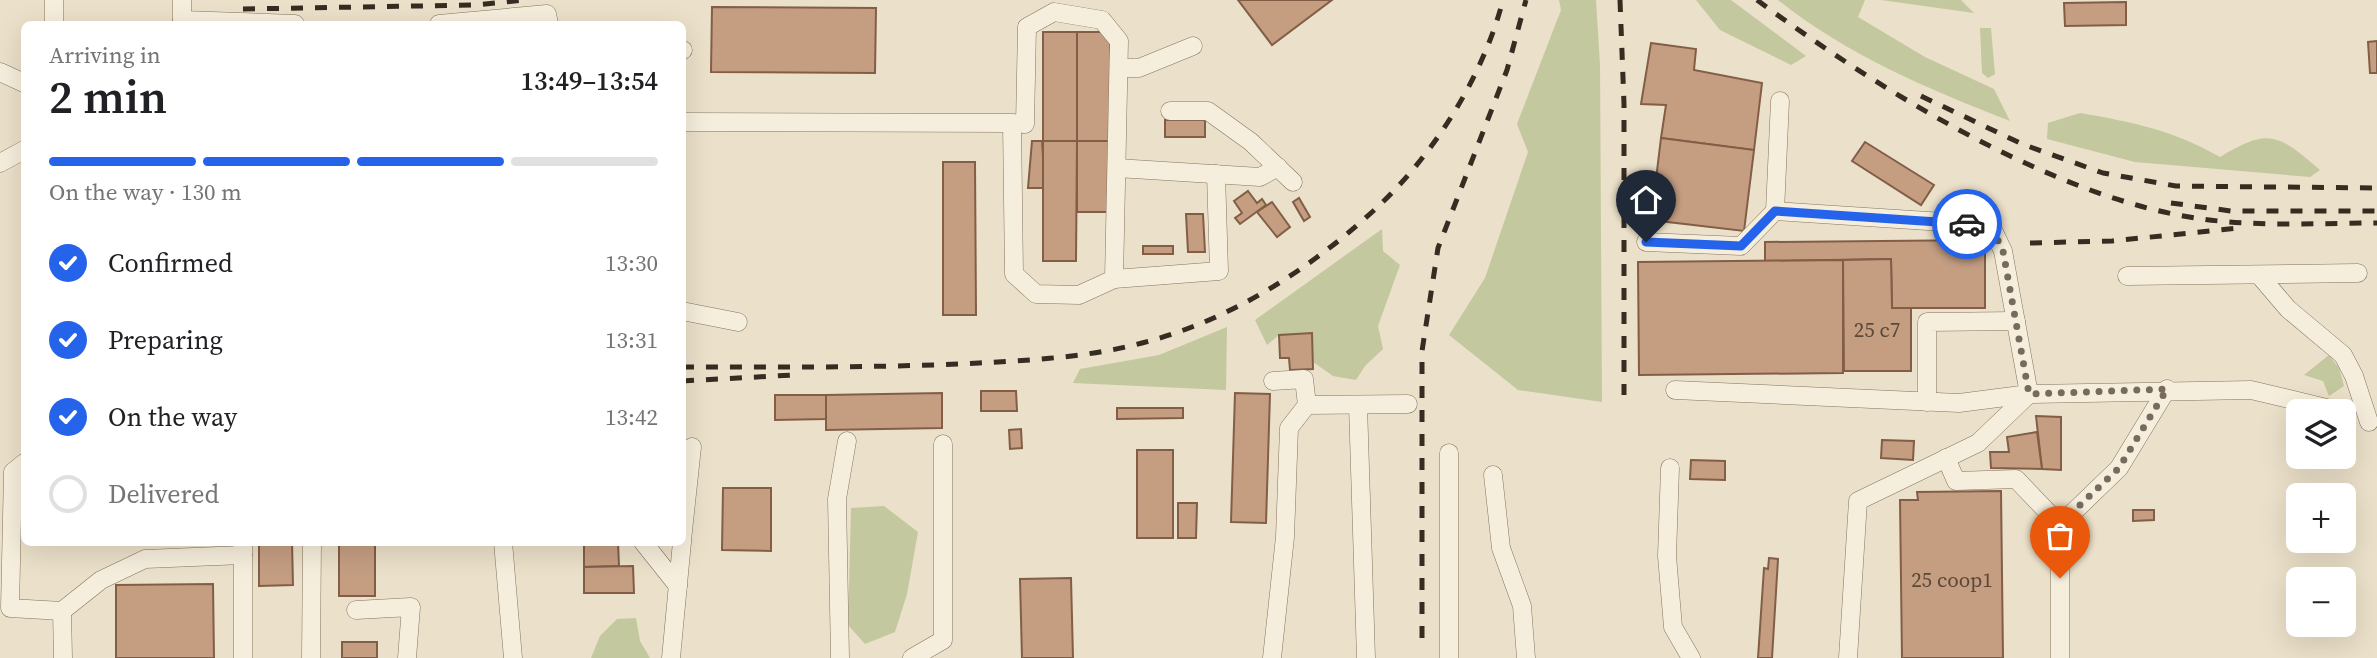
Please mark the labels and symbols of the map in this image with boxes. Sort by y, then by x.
pin [1616,170,1676,242]
courier [1932,189,2002,259]
house number: 25 с7 [1854,315,1900,344]
pin [2030,506,2090,578]
house number: 25 соор1 [1911,565,1993,594]

